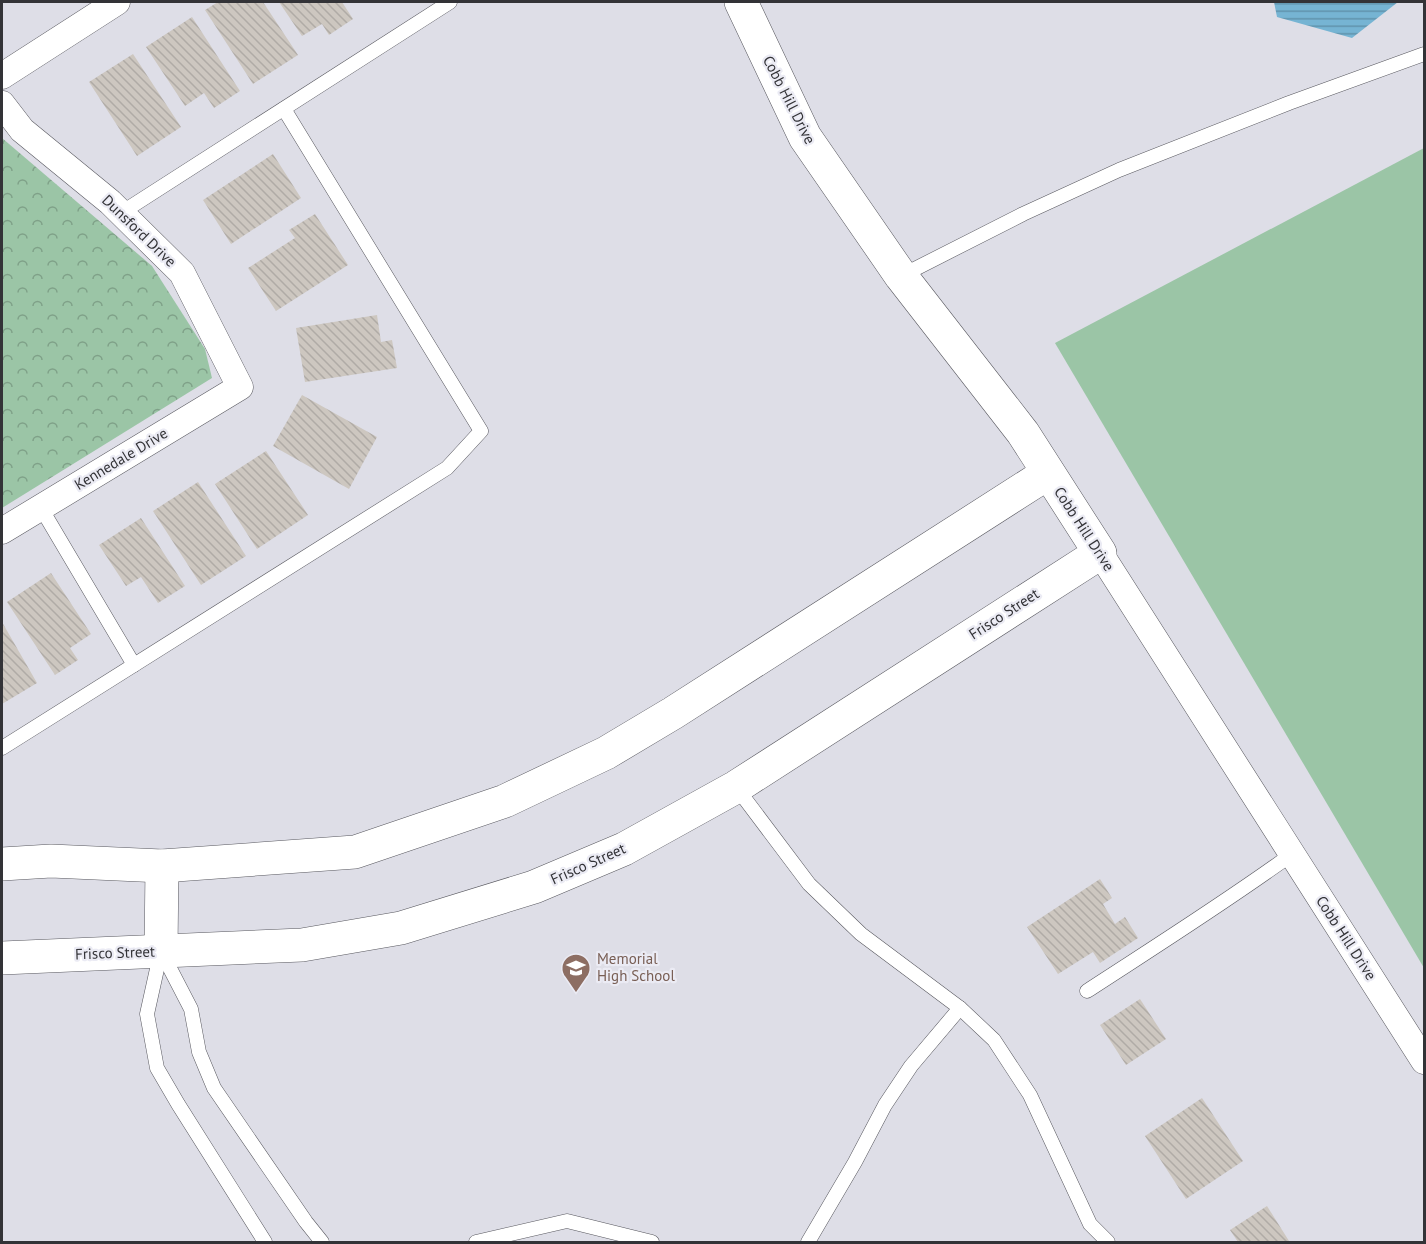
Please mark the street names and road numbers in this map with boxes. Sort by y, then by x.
street label: Cobb Hill Drive [759,52,820,147]
street label: Dunsford Drive [98,191,180,271]
street label: Kennedale Drive [71,423,171,494]
street label: Cobb Hill Drive [1050,483,1119,574]
street label: Frisco Street [965,584,1042,643]
street label: Frisco Street [547,839,628,888]
street label: Cobb Hill Drive [1312,892,1381,983]
street label: Frisco Street [75,942,155,963]

